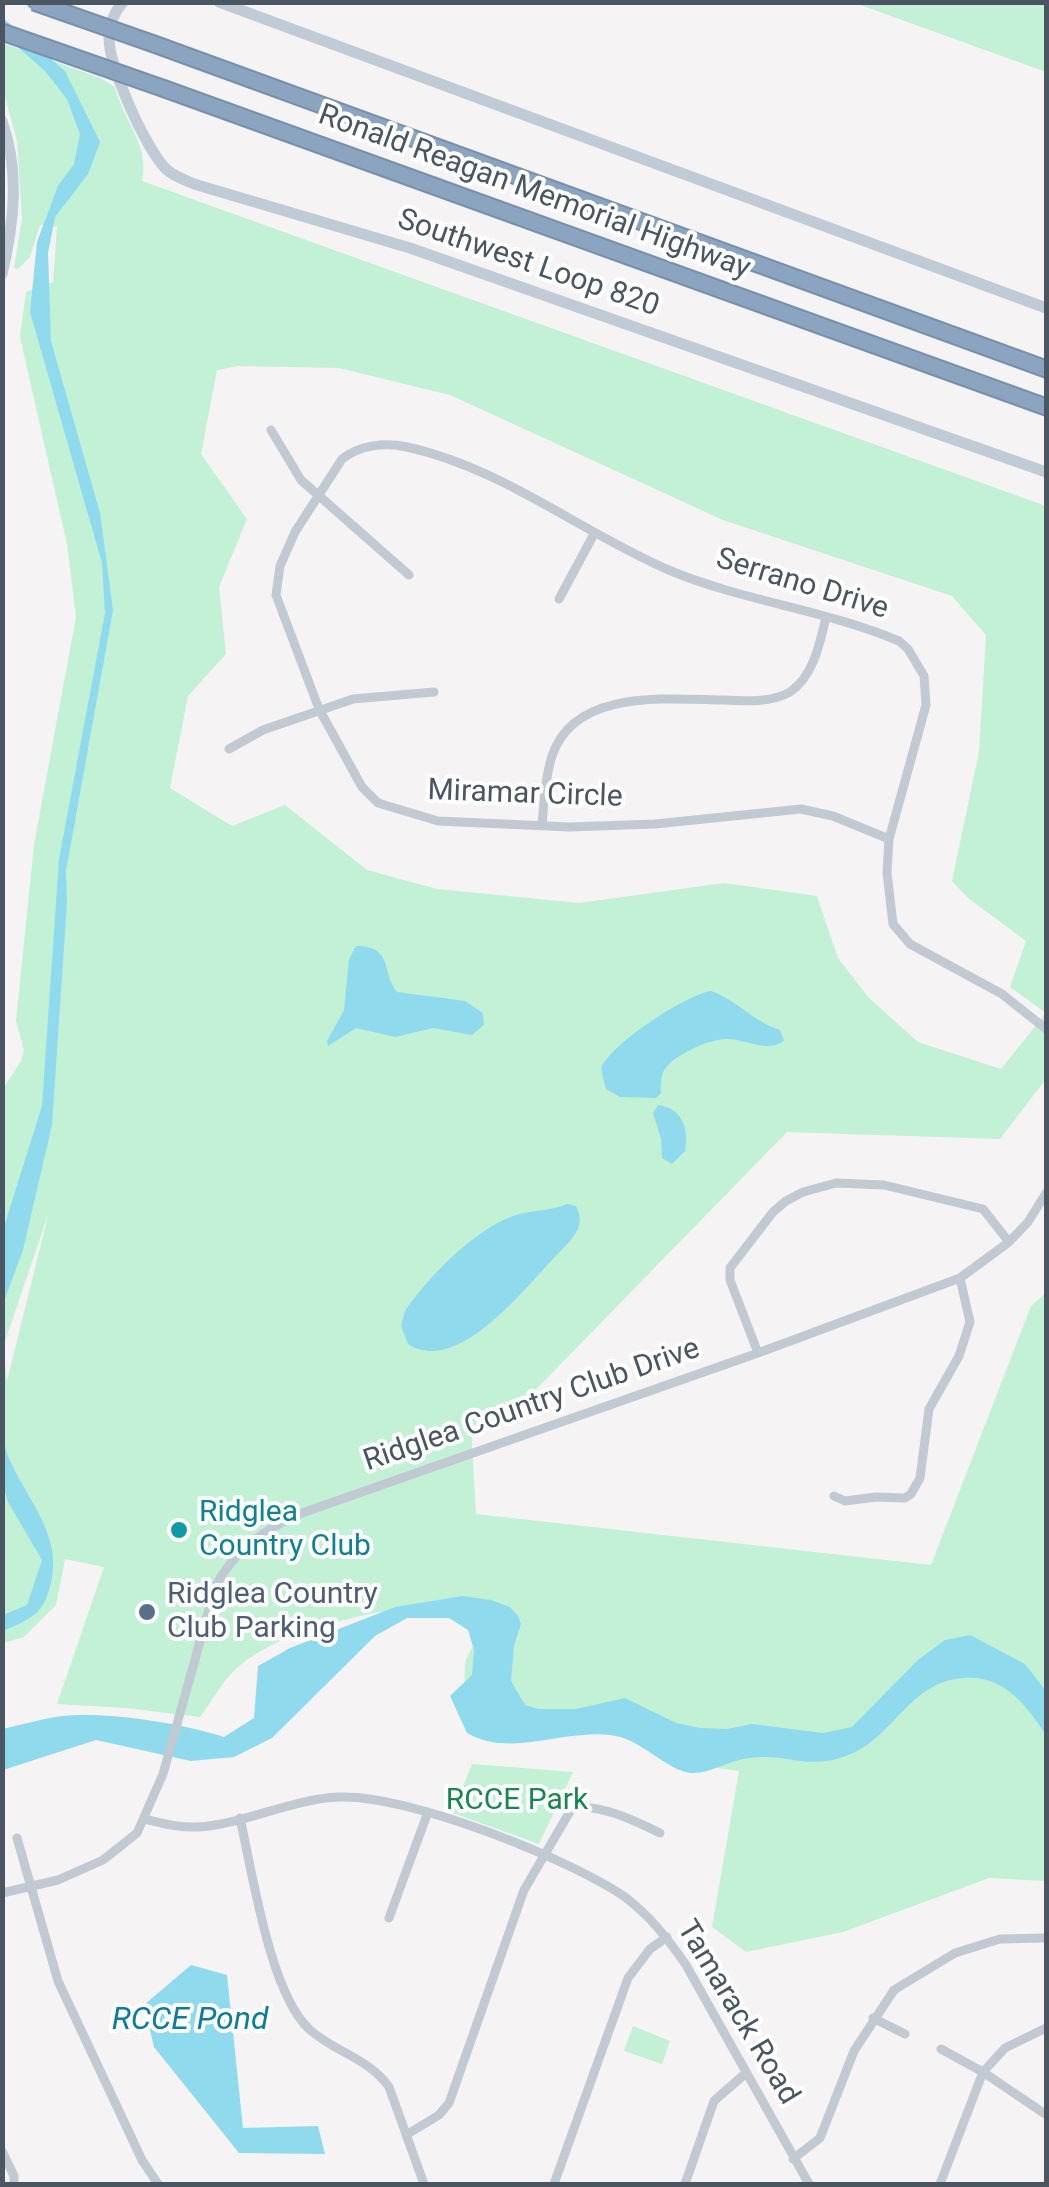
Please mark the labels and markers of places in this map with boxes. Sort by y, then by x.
place label: Ridglea Country Club [199,1495,371,1566]
marker: Ridglea Country Club [168,1519,190,1541]
place label: Ridglea Country Club Parking [167,1577,378,1648]
marker: Ridglea Country Club Parking [136,1601,158,1623]

